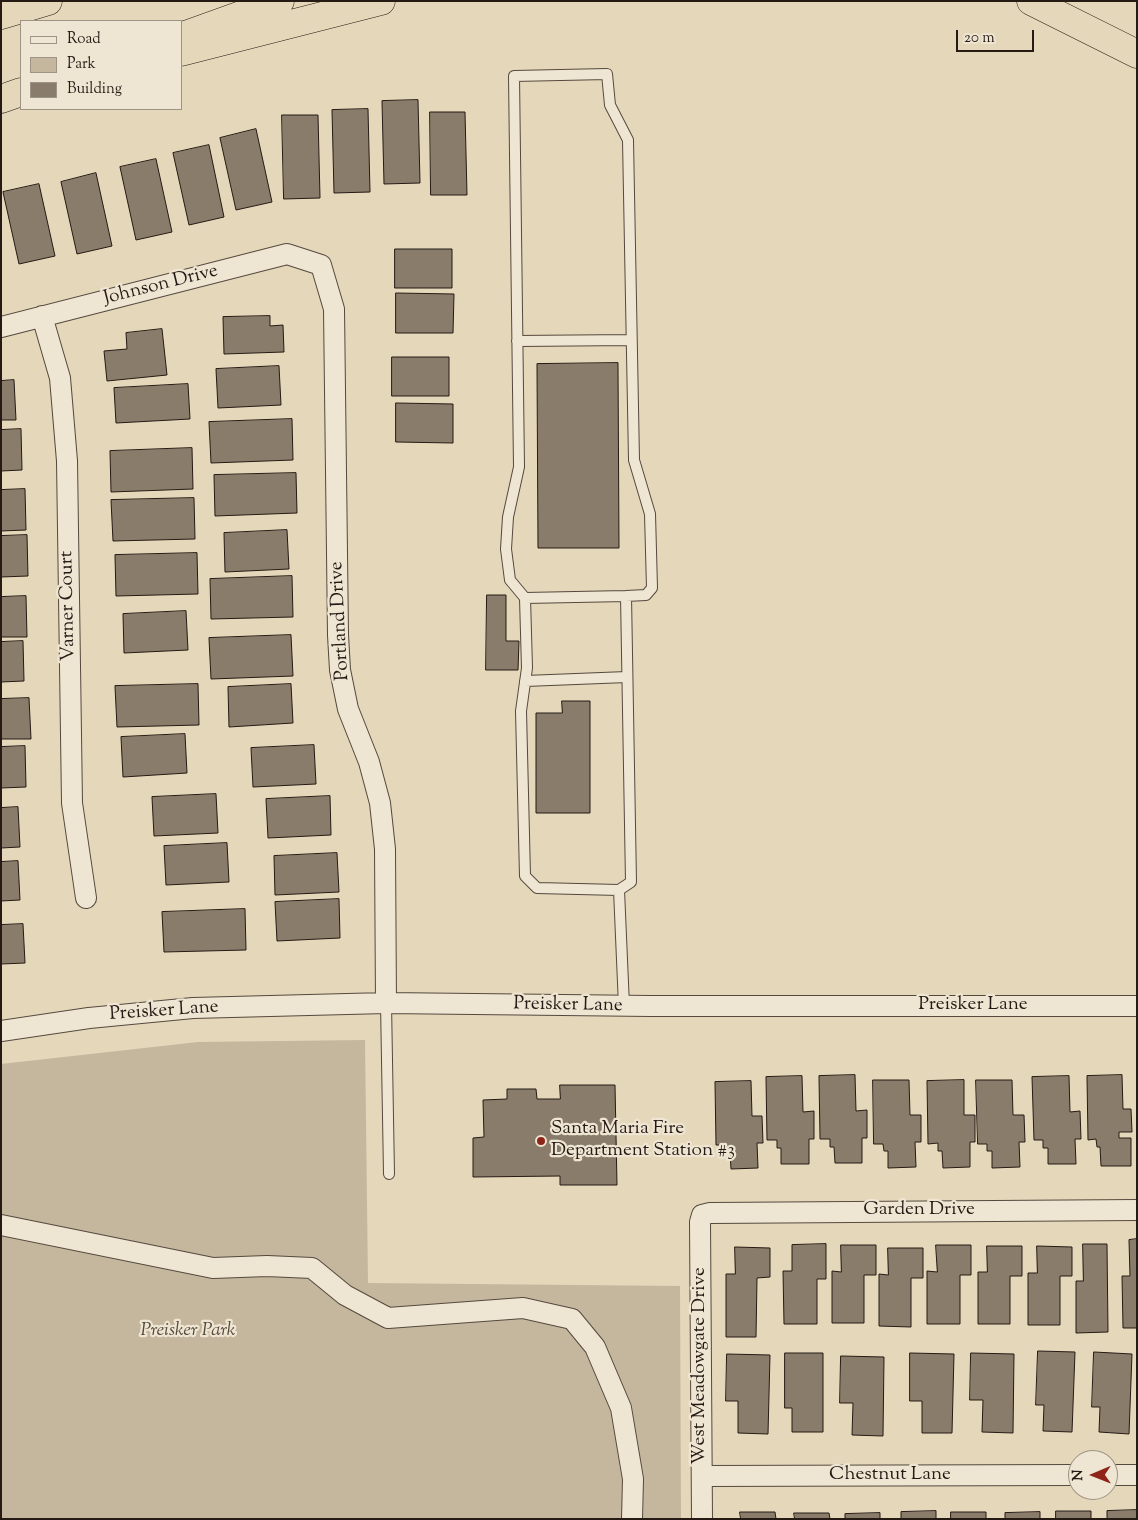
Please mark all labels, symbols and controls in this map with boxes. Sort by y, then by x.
legend [20,20,182,110]
scale bar [958,20,1036,52]
text: 20 m [964,28,995,49]
text: Road [67,29,101,50]
text: Park [67,54,96,75]
text: Building [67,79,122,100]
street label: Johnson Drive [101,261,221,311]
street label: Varner Court [57,550,81,662]
street label: Portland Drive [326,561,356,681]
street label: Preisker Lane [513,994,623,1018]
street label: Preisker Lane [918,995,1028,1017]
street label: Preisker Lane [109,997,219,1027]
place label: Santa Maria Fire Department Station #3 [551,1119,735,1163]
marker: Santa Maria Fire Department Station #3 [535,1135,547,1147]
street label: Garden Drive [863,1200,975,1222]
street label: West Meadowgate Drive [690,1267,712,1465]
park label: Preisker Park [141,1321,235,1343]
north arrow [1068,1450,1118,1500]
street label: Chestnut Lane [829,1465,951,1487]
text: N [1069,1469,1089,1481]

